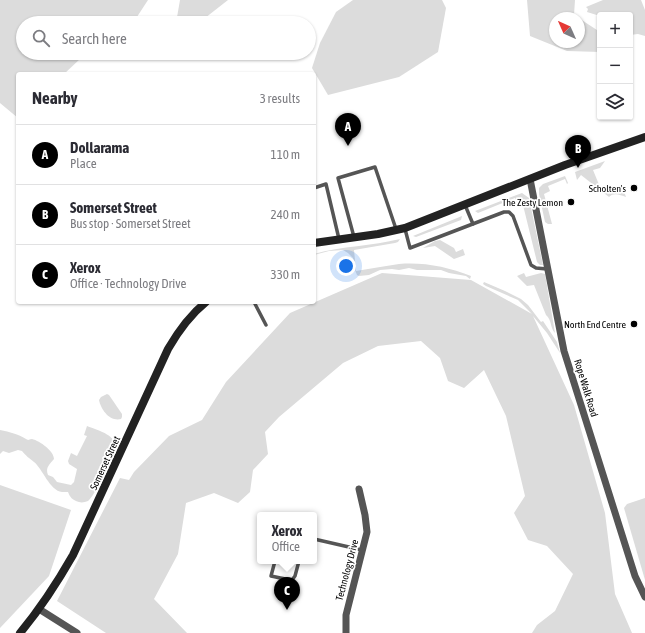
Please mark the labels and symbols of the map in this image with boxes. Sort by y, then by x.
north arrow [549,12,585,48]
pin: A [335,113,361,146]
pin: B [565,135,591,168]
place label: Scholten's [589,183,626,194]
marker: Scholten's [629,183,639,193]
place label: The Zesty Lemon [502,197,563,208]
marker: The Zesty Lemon [566,197,576,207]
your location [336,256,356,276]
place label: North End Centre [564,319,626,330]
marker: North End Centre [629,319,639,329]
street label: Rope Walk Road [572,358,600,418]
street label: Somerset Street [88,434,122,492]
street label: Technology Drive [334,538,361,602]
pin: C [274,577,300,610]

